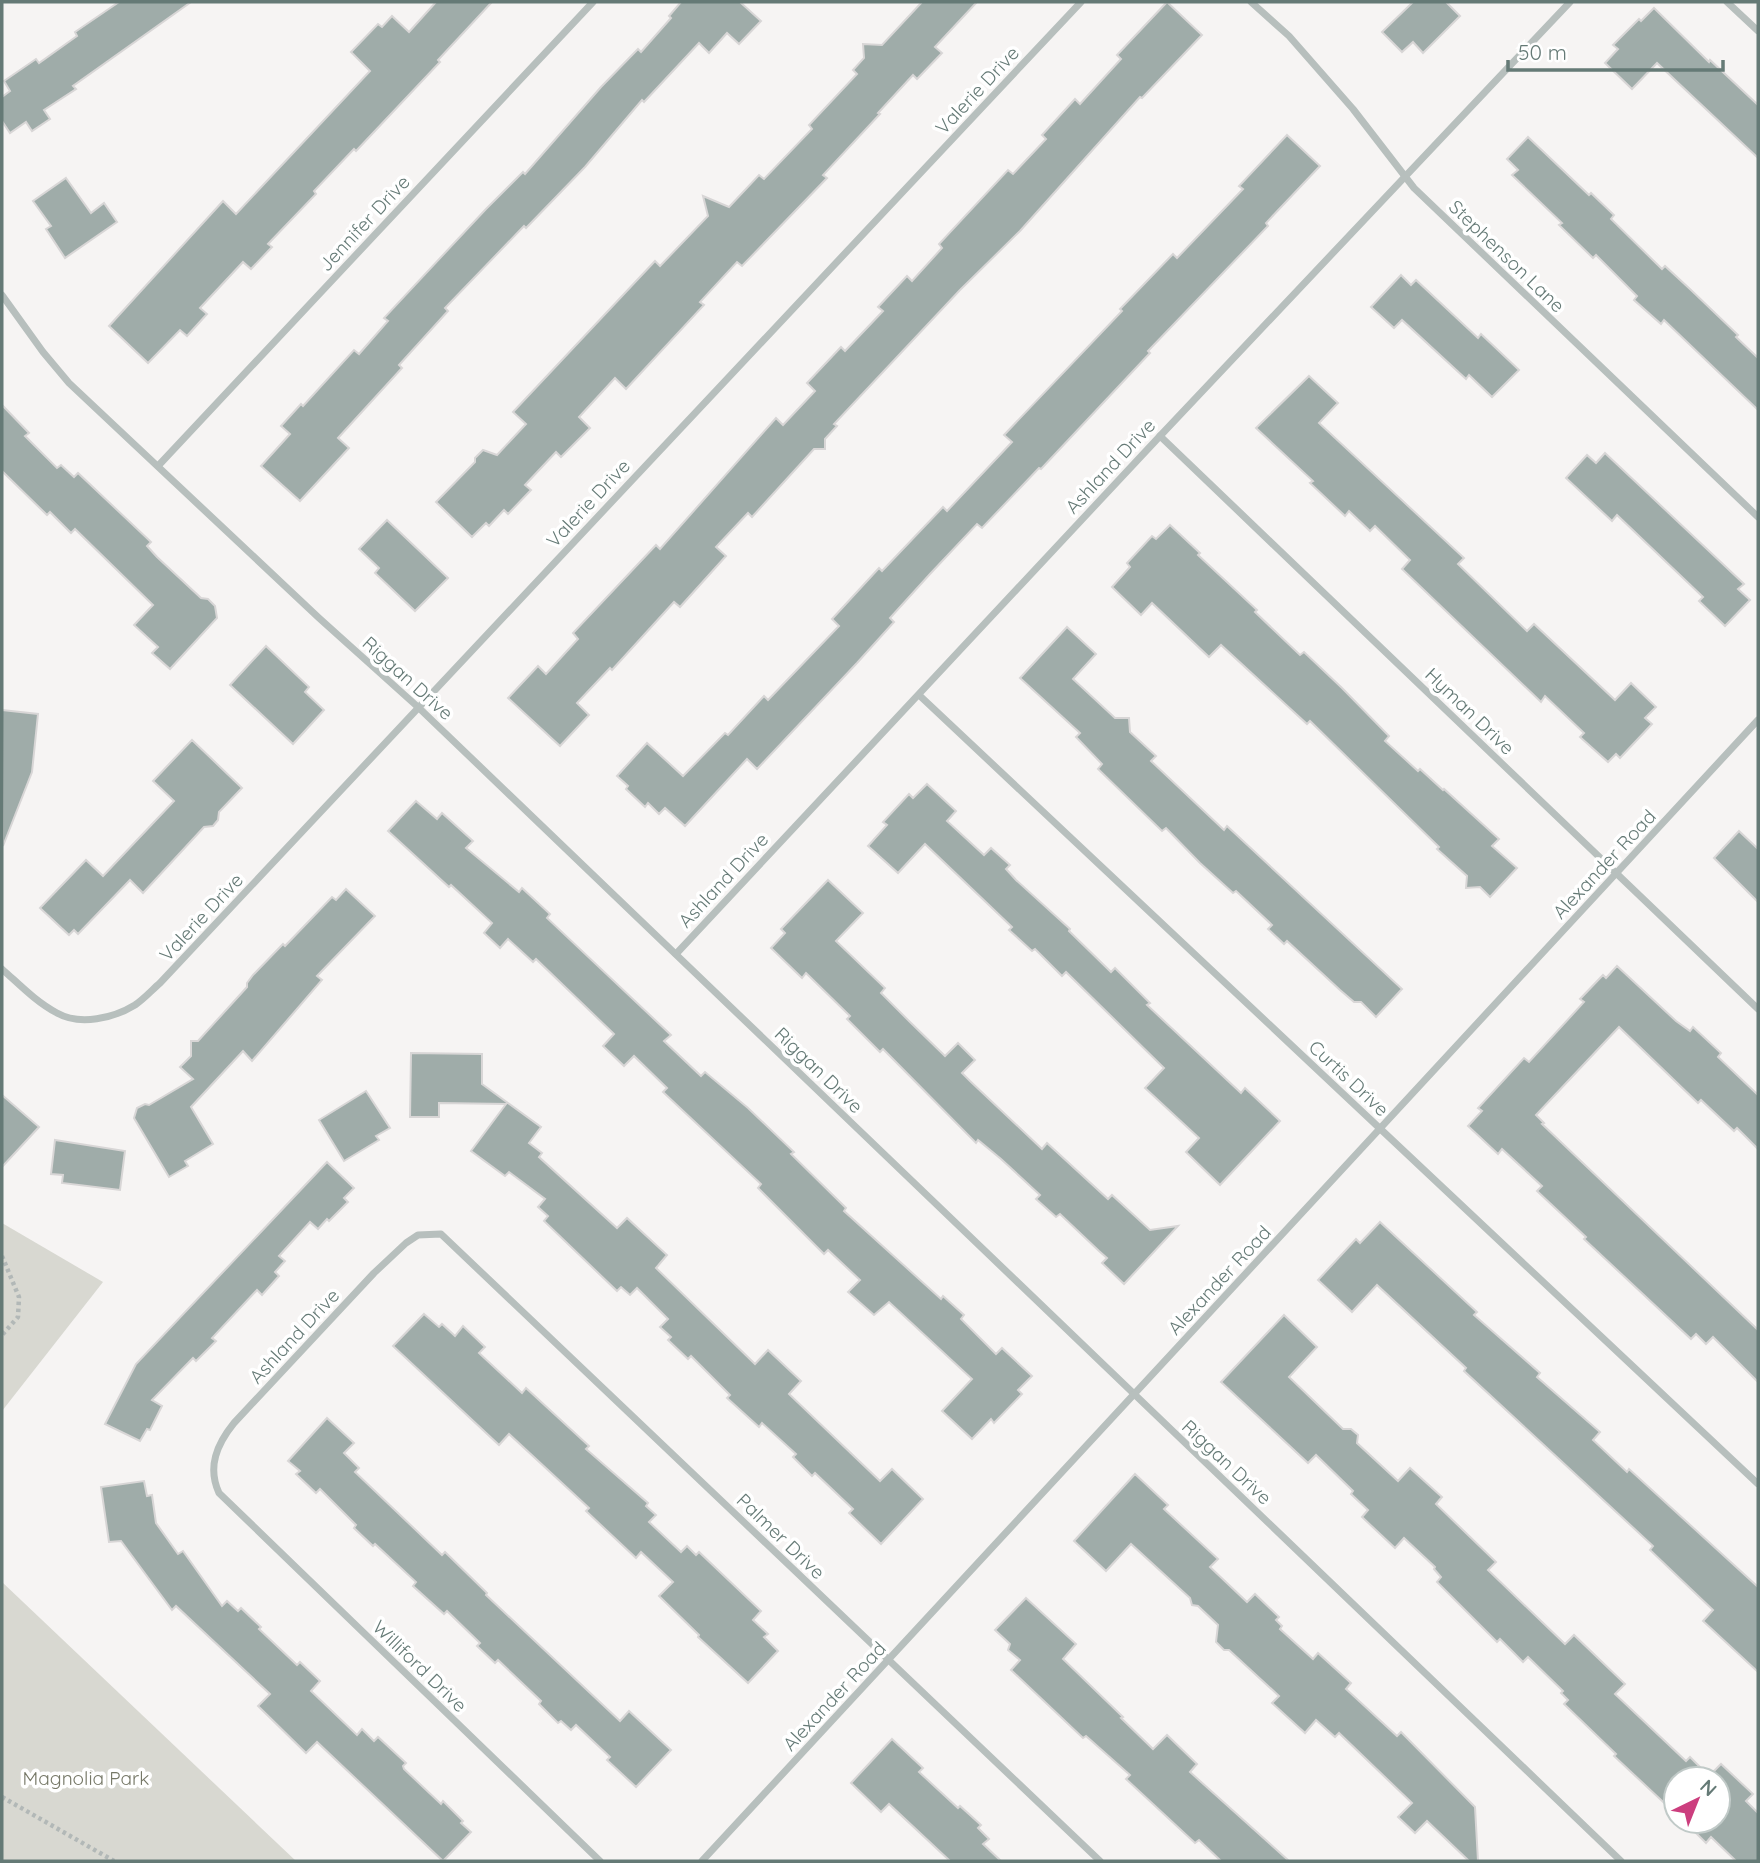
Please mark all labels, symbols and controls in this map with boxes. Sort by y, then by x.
scale bar [1508,28,1723,72]
text: 50 m [1518,39,1567,65]
street label: Valerie Drive [930,41,1024,139]
street label: Jennifer Drive [313,170,415,276]
street label: Stephenson Lane [1444,195,1570,317]
street label: Ashland Drive [1060,413,1160,519]
street label: Valerie Drive [541,454,635,552]
street label: Riggan Drive [358,631,458,725]
street label: Hyman Drive [1420,662,1520,760]
street label: Alexander Road [1547,804,1661,924]
street label: Ashland Drive [673,827,773,933]
street label: Valerie Drive [154,868,248,966]
street label: Riggan Drive [770,1022,868,1118]
street label: Curtis Drive [1304,1035,1394,1121]
street label: Alexander Road [1162,1220,1276,1340]
street label: Ashland Drive [244,1283,344,1389]
street label: Riggan Drive [1177,1414,1277,1510]
street label: Palmer Drive [732,1488,830,1584]
street label: Williford Drive [368,1615,472,1717]
street label: Alexander Road [777,1636,891,1756]
north arrow [1662,1765,1732,1835]
park label: Magnolia Park [23,1766,149,1790]
text: N [1695,1774,1722,1801]

